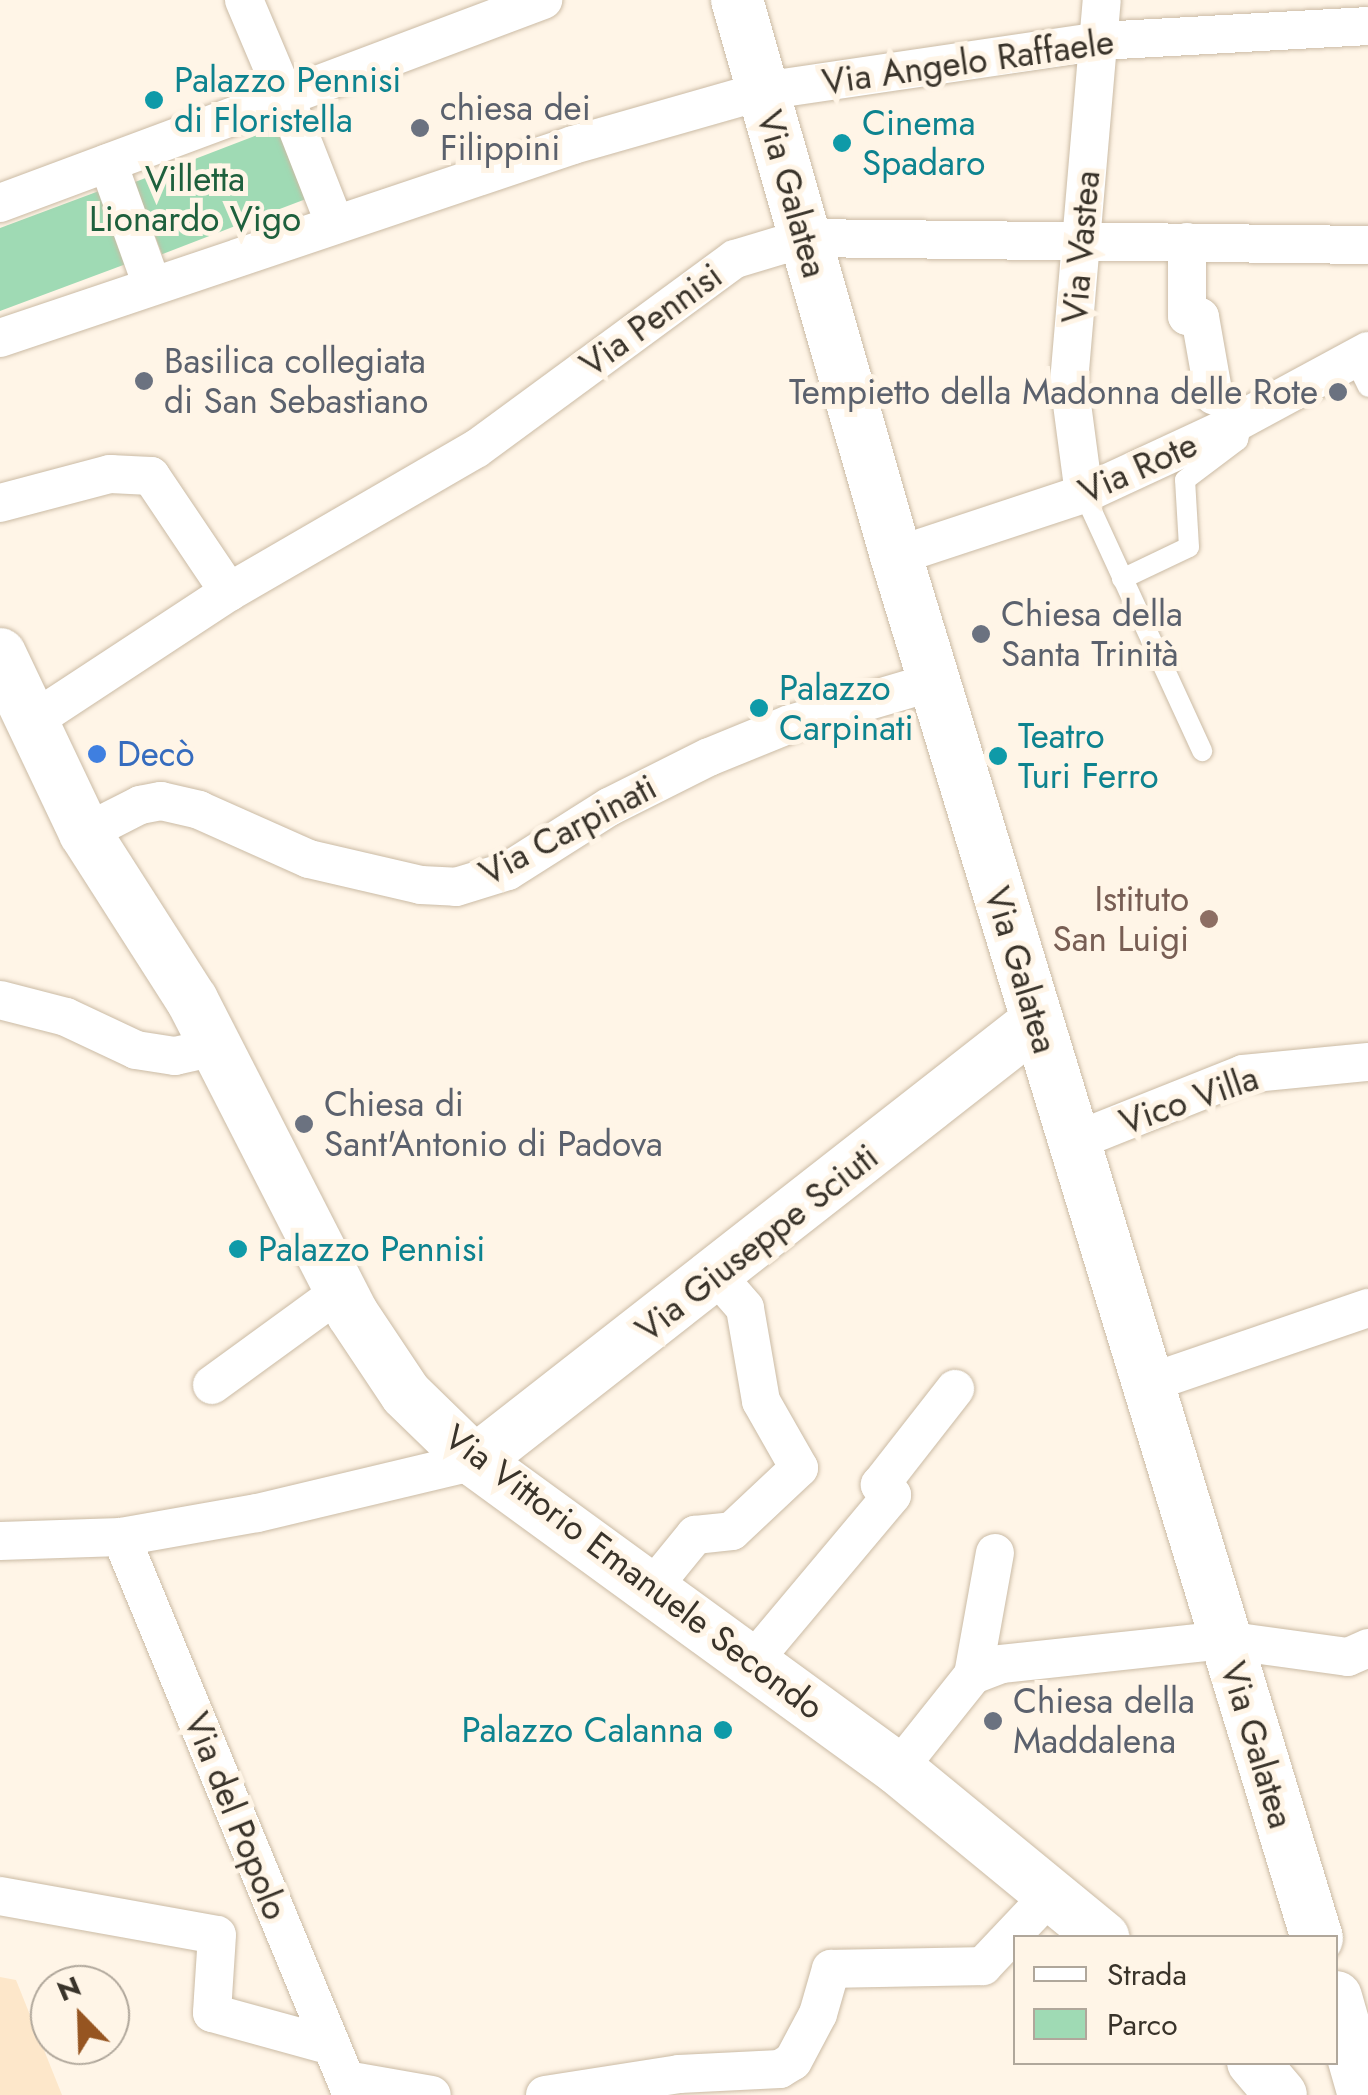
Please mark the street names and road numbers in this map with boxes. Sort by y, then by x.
street label: Via Angelo Raffaele [819,21,1117,103]
street label: Via Galatea [748,106,836,282]
street label: Via Vastea [1053,169,1109,325]
street label: Via Pennisi [572,255,730,385]
street label: Via Rote [1073,423,1203,513]
street label: Via Carpinati [472,766,664,894]
street label: Via Galatea [976,882,1066,1058]
street label: Vico Villa [1114,1057,1264,1143]
street label: Via Giuseppe Sciuti [628,1135,886,1351]
street label: Via Vittorio Emanuele Secondo [436,1416,832,1728]
street label: Via Galatea [1212,1657,1302,1833]
street label: Via del Popolo [175,1706,297,1926]

